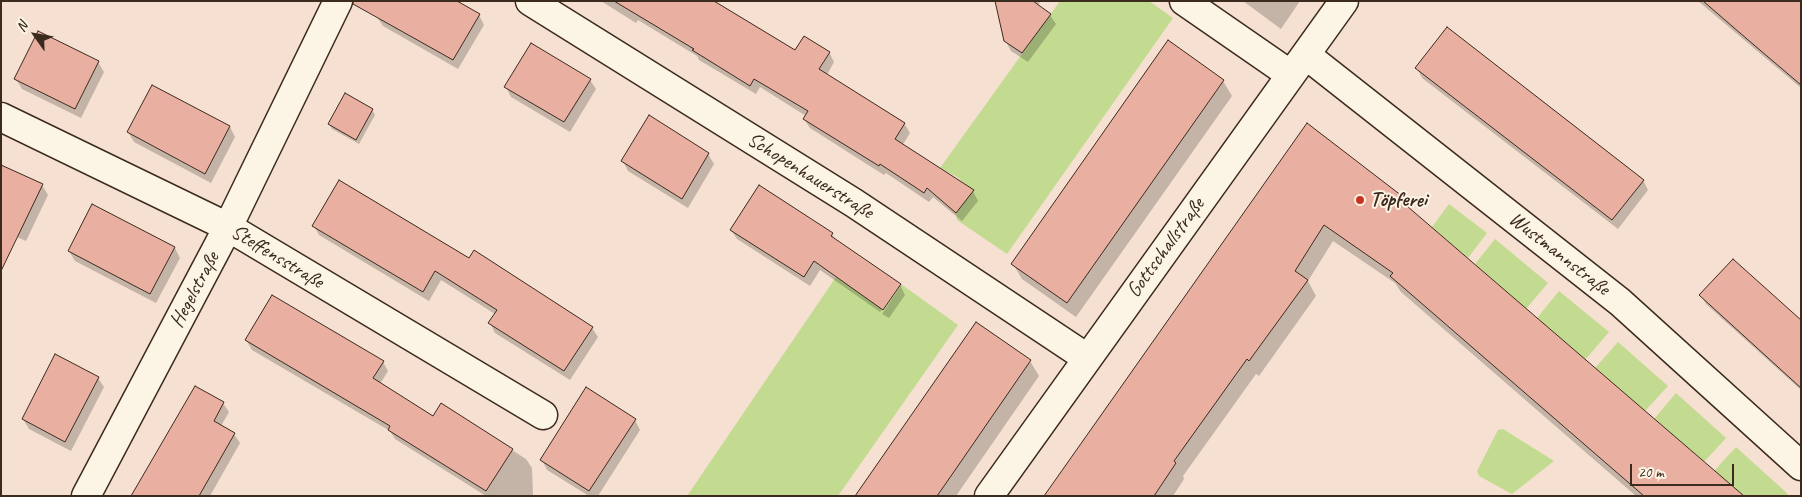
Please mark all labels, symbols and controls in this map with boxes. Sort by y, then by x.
north arrow [10,10,60,60]
text: N [12,19,31,35]
street label: Schopenhauerstraße [742,127,878,225]
place label: Töpferei [1370,187,1427,213]
street label: Gottschallstraße [1122,193,1210,303]
marker: Töpferei [1354,194,1366,206]
street label: Wustmannstraße [1503,207,1615,301]
street label: Steffensstraße [226,219,328,295]
street label: Hegelstraße [165,248,225,332]
scale bar [1632,454,1736,486]
text: 20 m [1638,463,1664,482]

